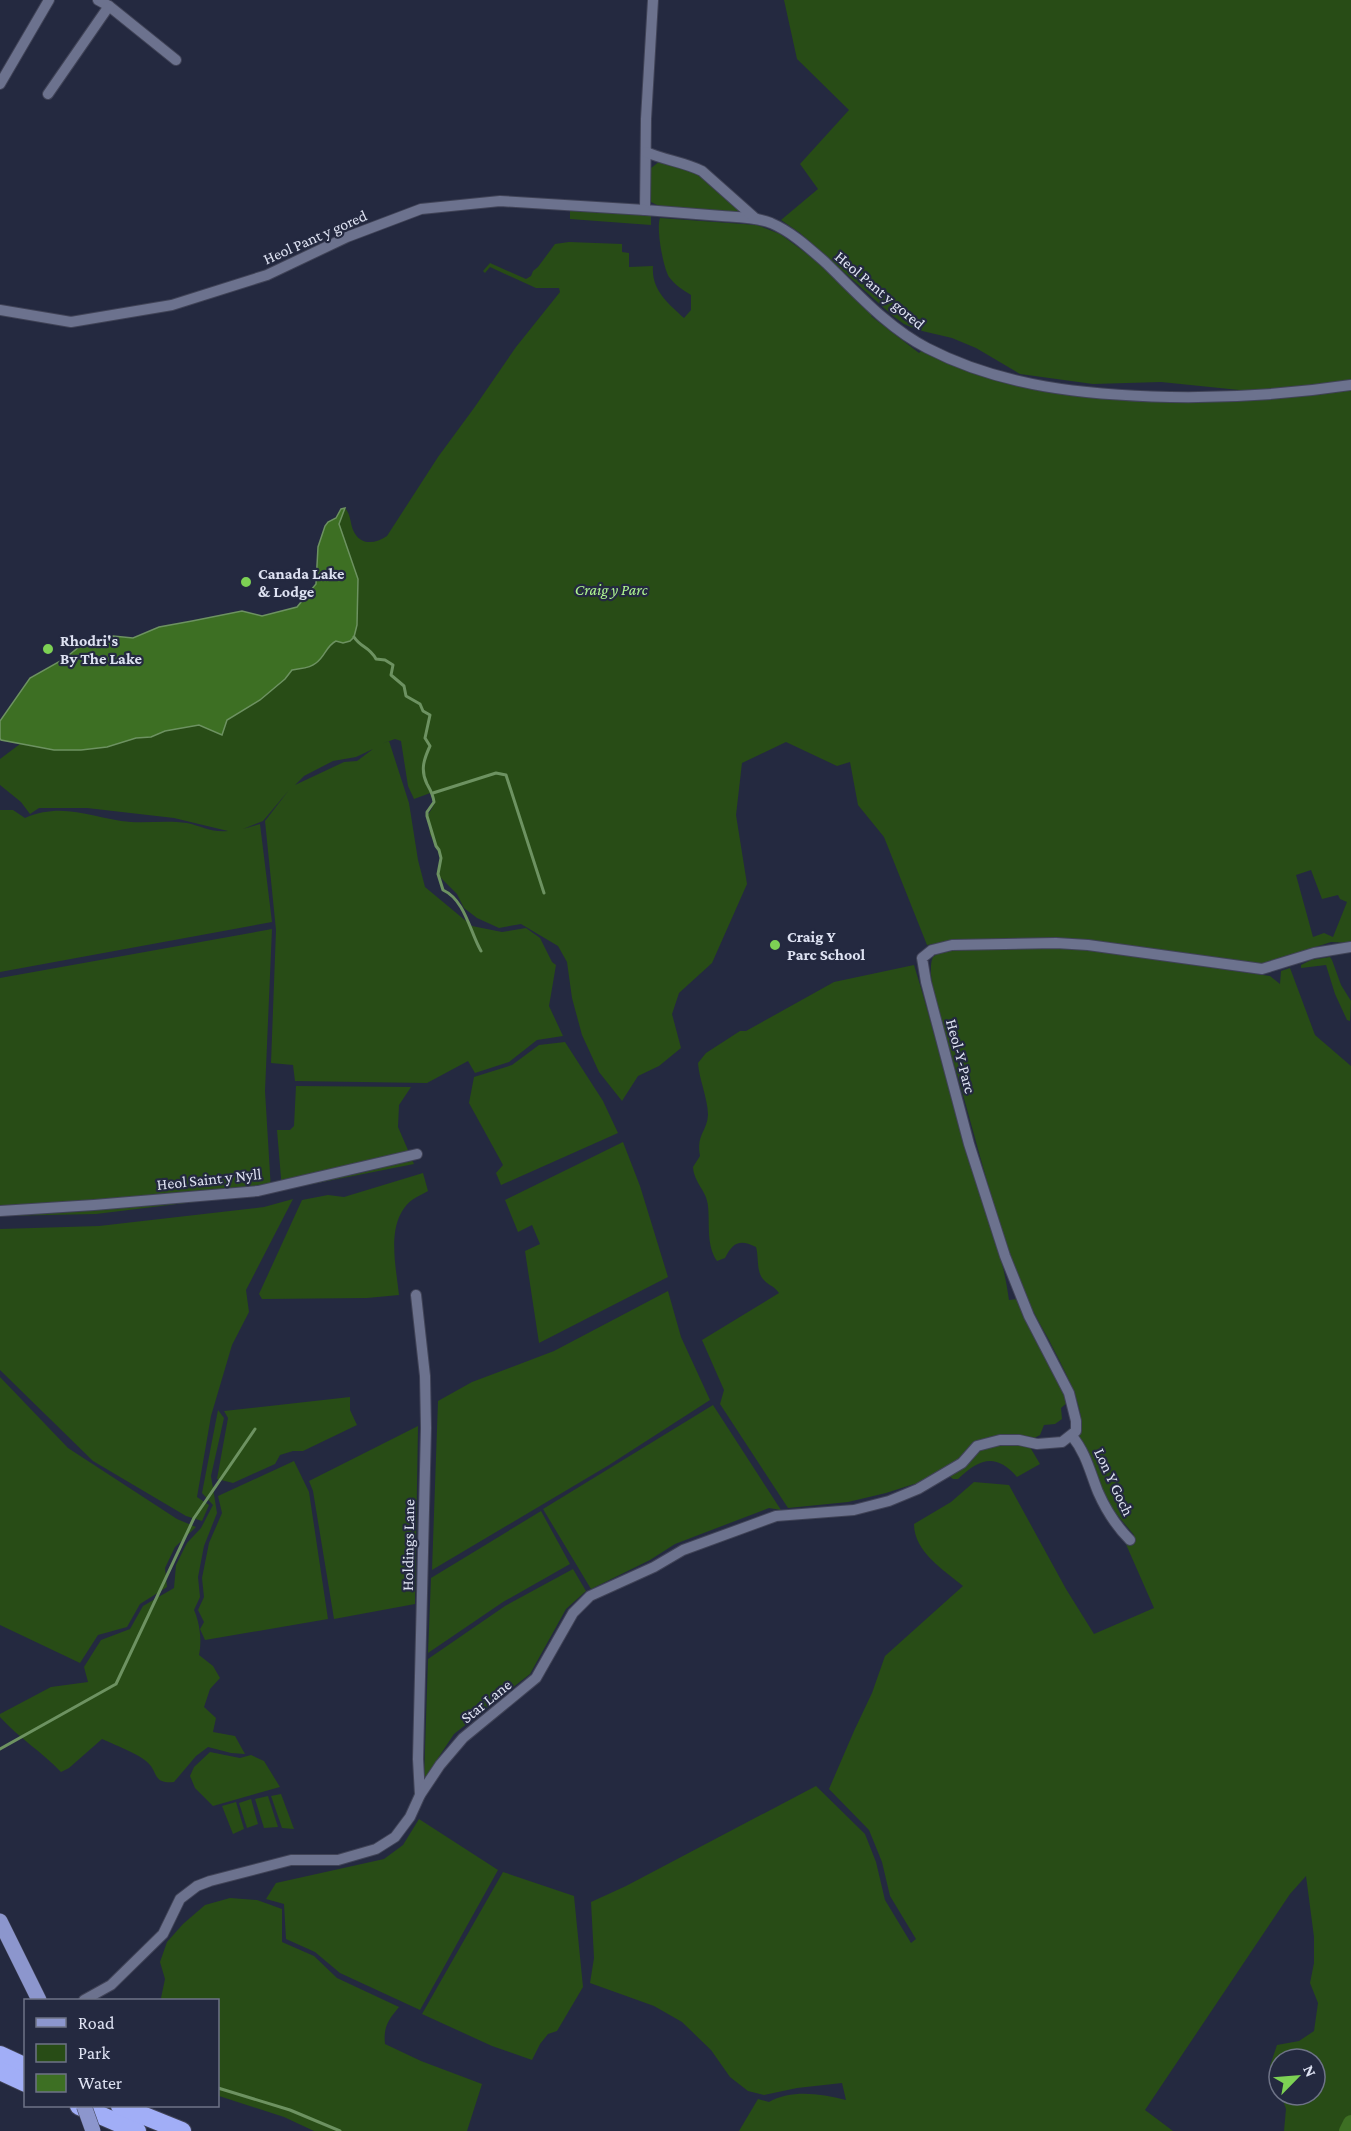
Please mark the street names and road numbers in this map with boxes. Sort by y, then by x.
street label: Heol Pant y gored [261,206,370,268]
street label: Heol Pant y gored [831,248,929,333]
street label: Heol-Y-Parc [943,1017,979,1095]
street label: Heol Saint y Nyll [156,1165,262,1194]
street label: Lon Y Goch [1091,1446,1137,1519]
street label: Holdings Lane [399,1499,418,1591]
street label: Star Lane [457,1676,515,1726]

